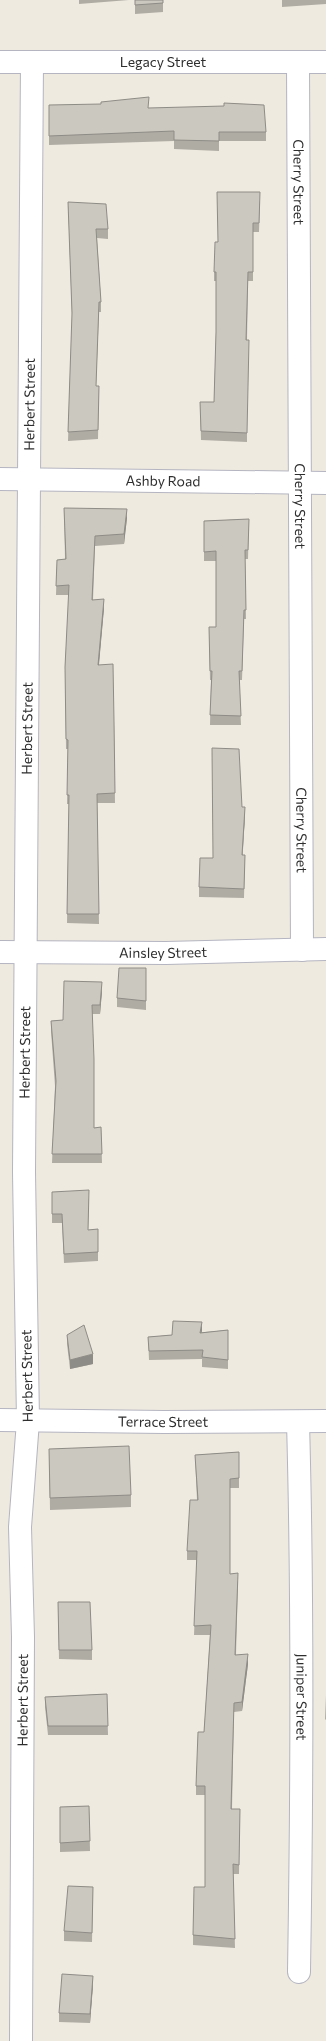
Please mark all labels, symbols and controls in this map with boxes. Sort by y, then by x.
street label: Legacy Street [120,53,207,70]
street label: Cherry Street [290,139,308,225]
street label: Herbert Street [20,358,38,451]
street label: Cherry Street [292,463,309,549]
street label: Ashby Road [125,472,201,489]
street label: Herbert Street [18,682,36,775]
street label: Cherry Street [293,787,311,873]
street label: Ainsley Street [119,943,207,961]
street label: Herbert Street [16,1006,33,1099]
street label: Herbert Street [17,1329,36,1423]
street label: Terrace Street [118,1412,208,1430]
street label: Herbert Street [13,1653,31,1746]
street label: Juniper Street [293,1653,311,1741]

